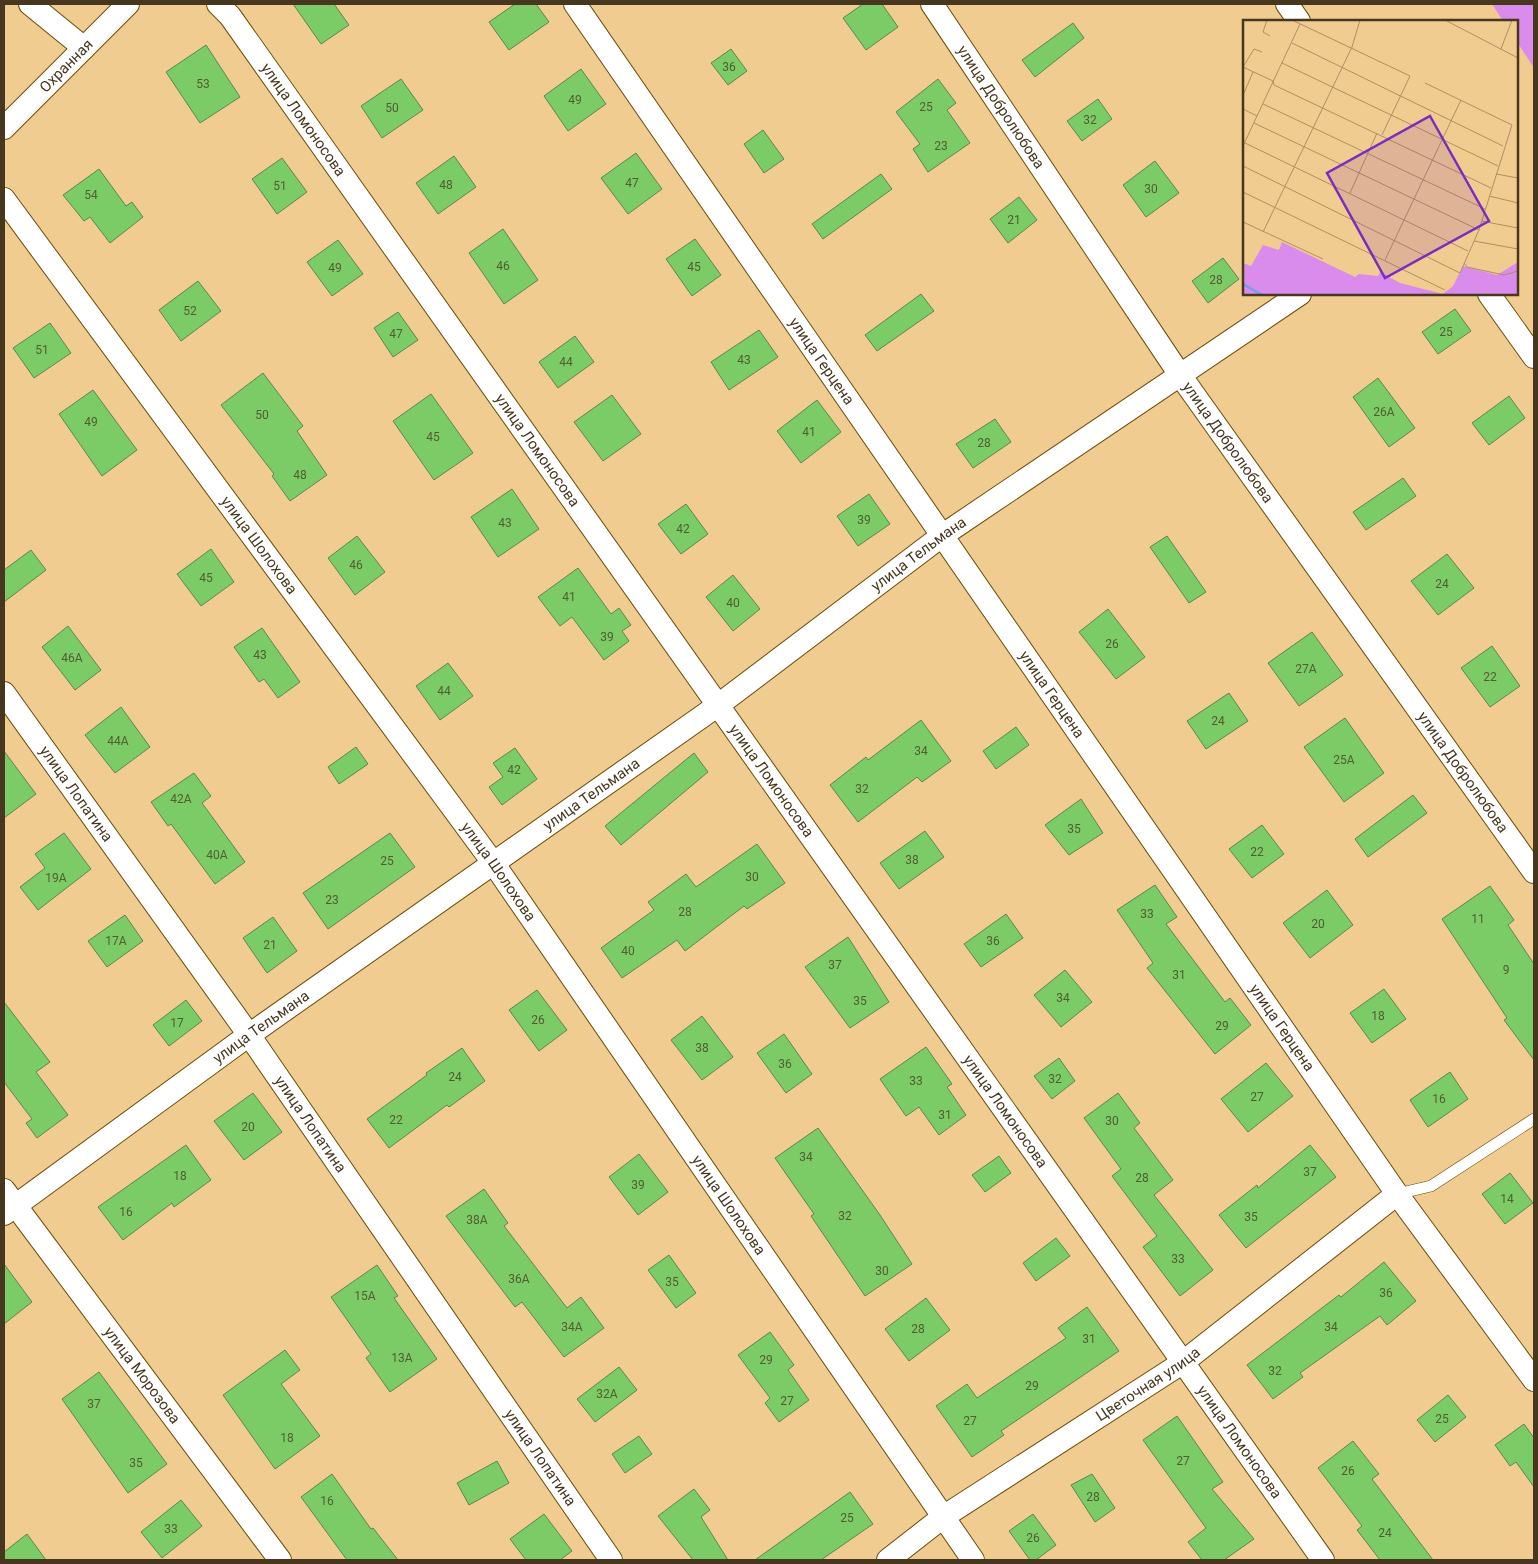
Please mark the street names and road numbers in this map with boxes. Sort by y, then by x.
street label: Охранная [36,35,97,96]
street label: улица Добролюбова [953,42,1049,172]
street label: улица Ломоносова [257,60,350,180]
street label: улица Герцена [785,314,858,408]
street label: улица Добролюбова [1179,378,1277,506]
street label: улица Ломоносова [491,390,584,510]
street label: улица Шолохова [217,493,301,598]
street label: улица Тельмана [868,513,970,595]
street label: улица Герцена [1015,647,1088,741]
street label: улица Добролюбова [1414,708,1512,836]
street label: улица Ломоносова [725,721,818,841]
street label: улица Лопатина [36,742,117,845]
street label: улица Тельмана [540,754,643,834]
street label: улица Шолохова [457,819,540,925]
street label: улица Герцена [1246,980,1318,1075]
street label: улица Тельмана [210,987,313,1067]
street label: улица Ломоносова [959,1051,1052,1171]
street label: улица Лопатина [271,1072,350,1176]
street label: улица Шолохова [688,1152,769,1258]
street label: улица Морозова [100,1323,184,1427]
street label: Цветочная улица [1092,1343,1204,1425]
street label: улица Ломоносова [1193,1382,1286,1502]
street label: улица Лопатина [501,1406,580,1509]

